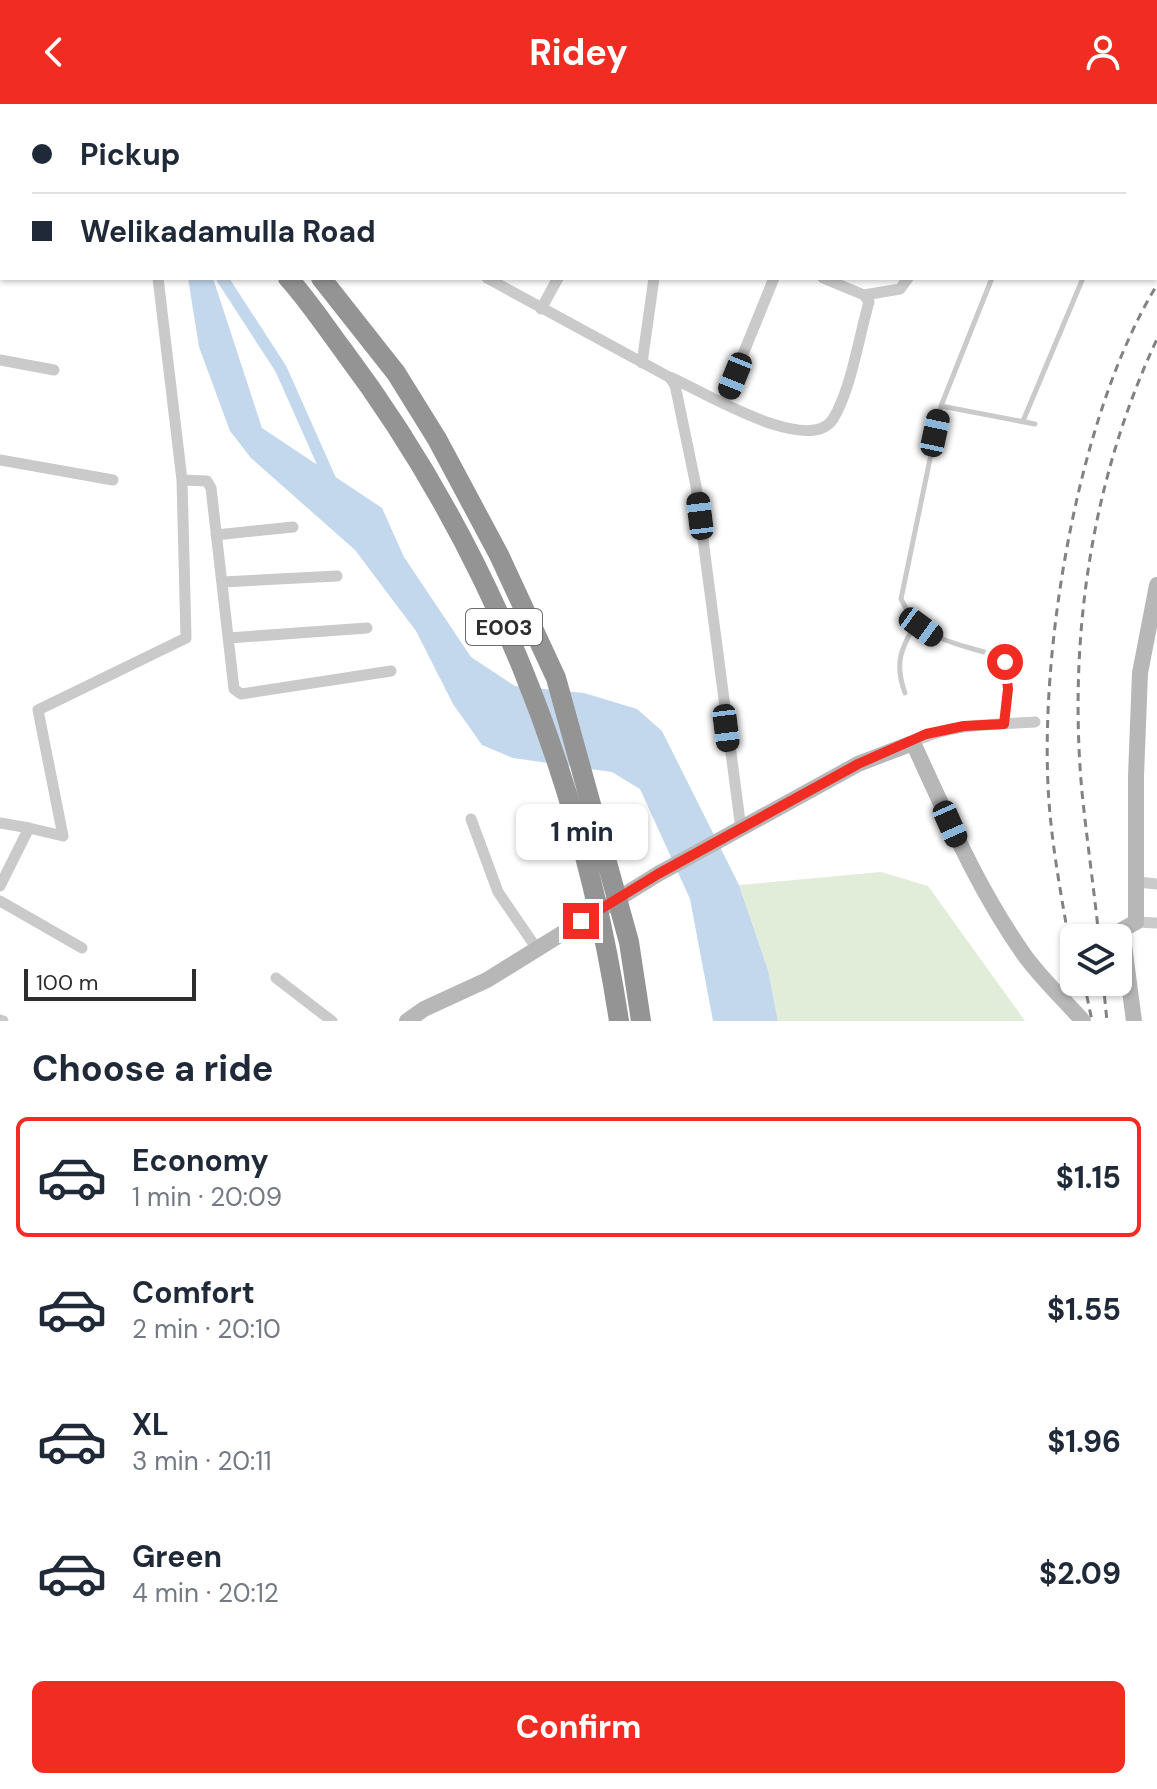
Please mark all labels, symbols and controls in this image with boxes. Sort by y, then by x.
text: Ridey [529,29,628,76]
icon: back [32,30,76,74]
icon: person [1081,30,1125,74]
text: Pickup [80,135,180,174]
text: Welikadamulla Road [80,212,376,251]
car [715,349,755,403]
car [918,407,952,459]
car [685,491,715,541]
car [895,603,947,651]
road number: E003 [466,609,542,645]
route start [987,644,1023,680]
car [711,703,741,753]
car [929,797,971,851]
callout: 1 min [515,805,647,861]
text: 1 min [550,815,614,849]
route end [563,903,599,939]
map controls [1060,924,1132,996]
button: layers [1060,924,1132,996]
scale bar [24,965,196,1001]
text: 100 m [36,968,98,997]
text: Choose a ride [32,1045,273,1092]
icon: car [36,1141,108,1213]
text: Economy [132,1141,269,1180]
text: $1.15 [1056,1158,1121,1197]
text: 1 min · 20:09 [132,1180,282,1214]
icon: car [36,1273,108,1345]
text: Comfort [132,1273,255,1312]
text: $1.55 [1047,1290,1121,1329]
text: 2 min · 20:10 [132,1312,281,1346]
icon: car [36,1405,108,1477]
text: XL [132,1405,169,1444]
text: $1.96 [1047,1422,1121,1461]
text: 3 min · 20:11 [132,1444,272,1478]
icon: car [36,1537,108,1609]
text: Green [132,1537,222,1576]
text: $2.09 [1039,1554,1121,1593]
text: 4 min · 20:12 [132,1576,279,1610]
button: Confirm [32,1681,1125,1773]

